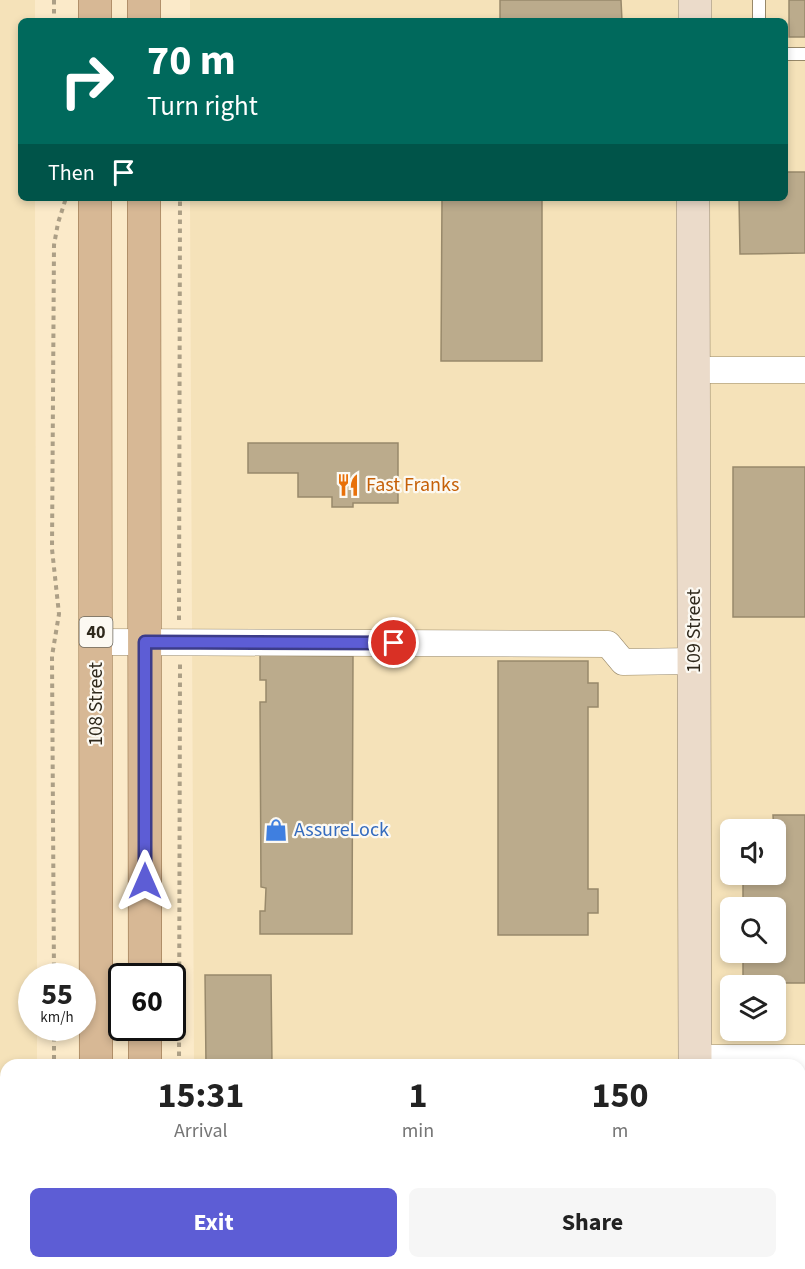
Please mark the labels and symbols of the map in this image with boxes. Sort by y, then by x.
place label: Fast Franks [366,471,459,499]
restaurant icon: Fast Franks [335,472,361,498]
street label: 109 Street [680,589,708,673]
road number: 40 [80,617,112,647]
pin [368,617,419,668]
street label: 108 Street [82,662,110,746]
place label: AssureLock [294,816,389,844]
shop icon: AssureLock [263,817,289,843]
position arrow [113,849,177,913]
speed limit sign: 60 [108,963,186,1041]

